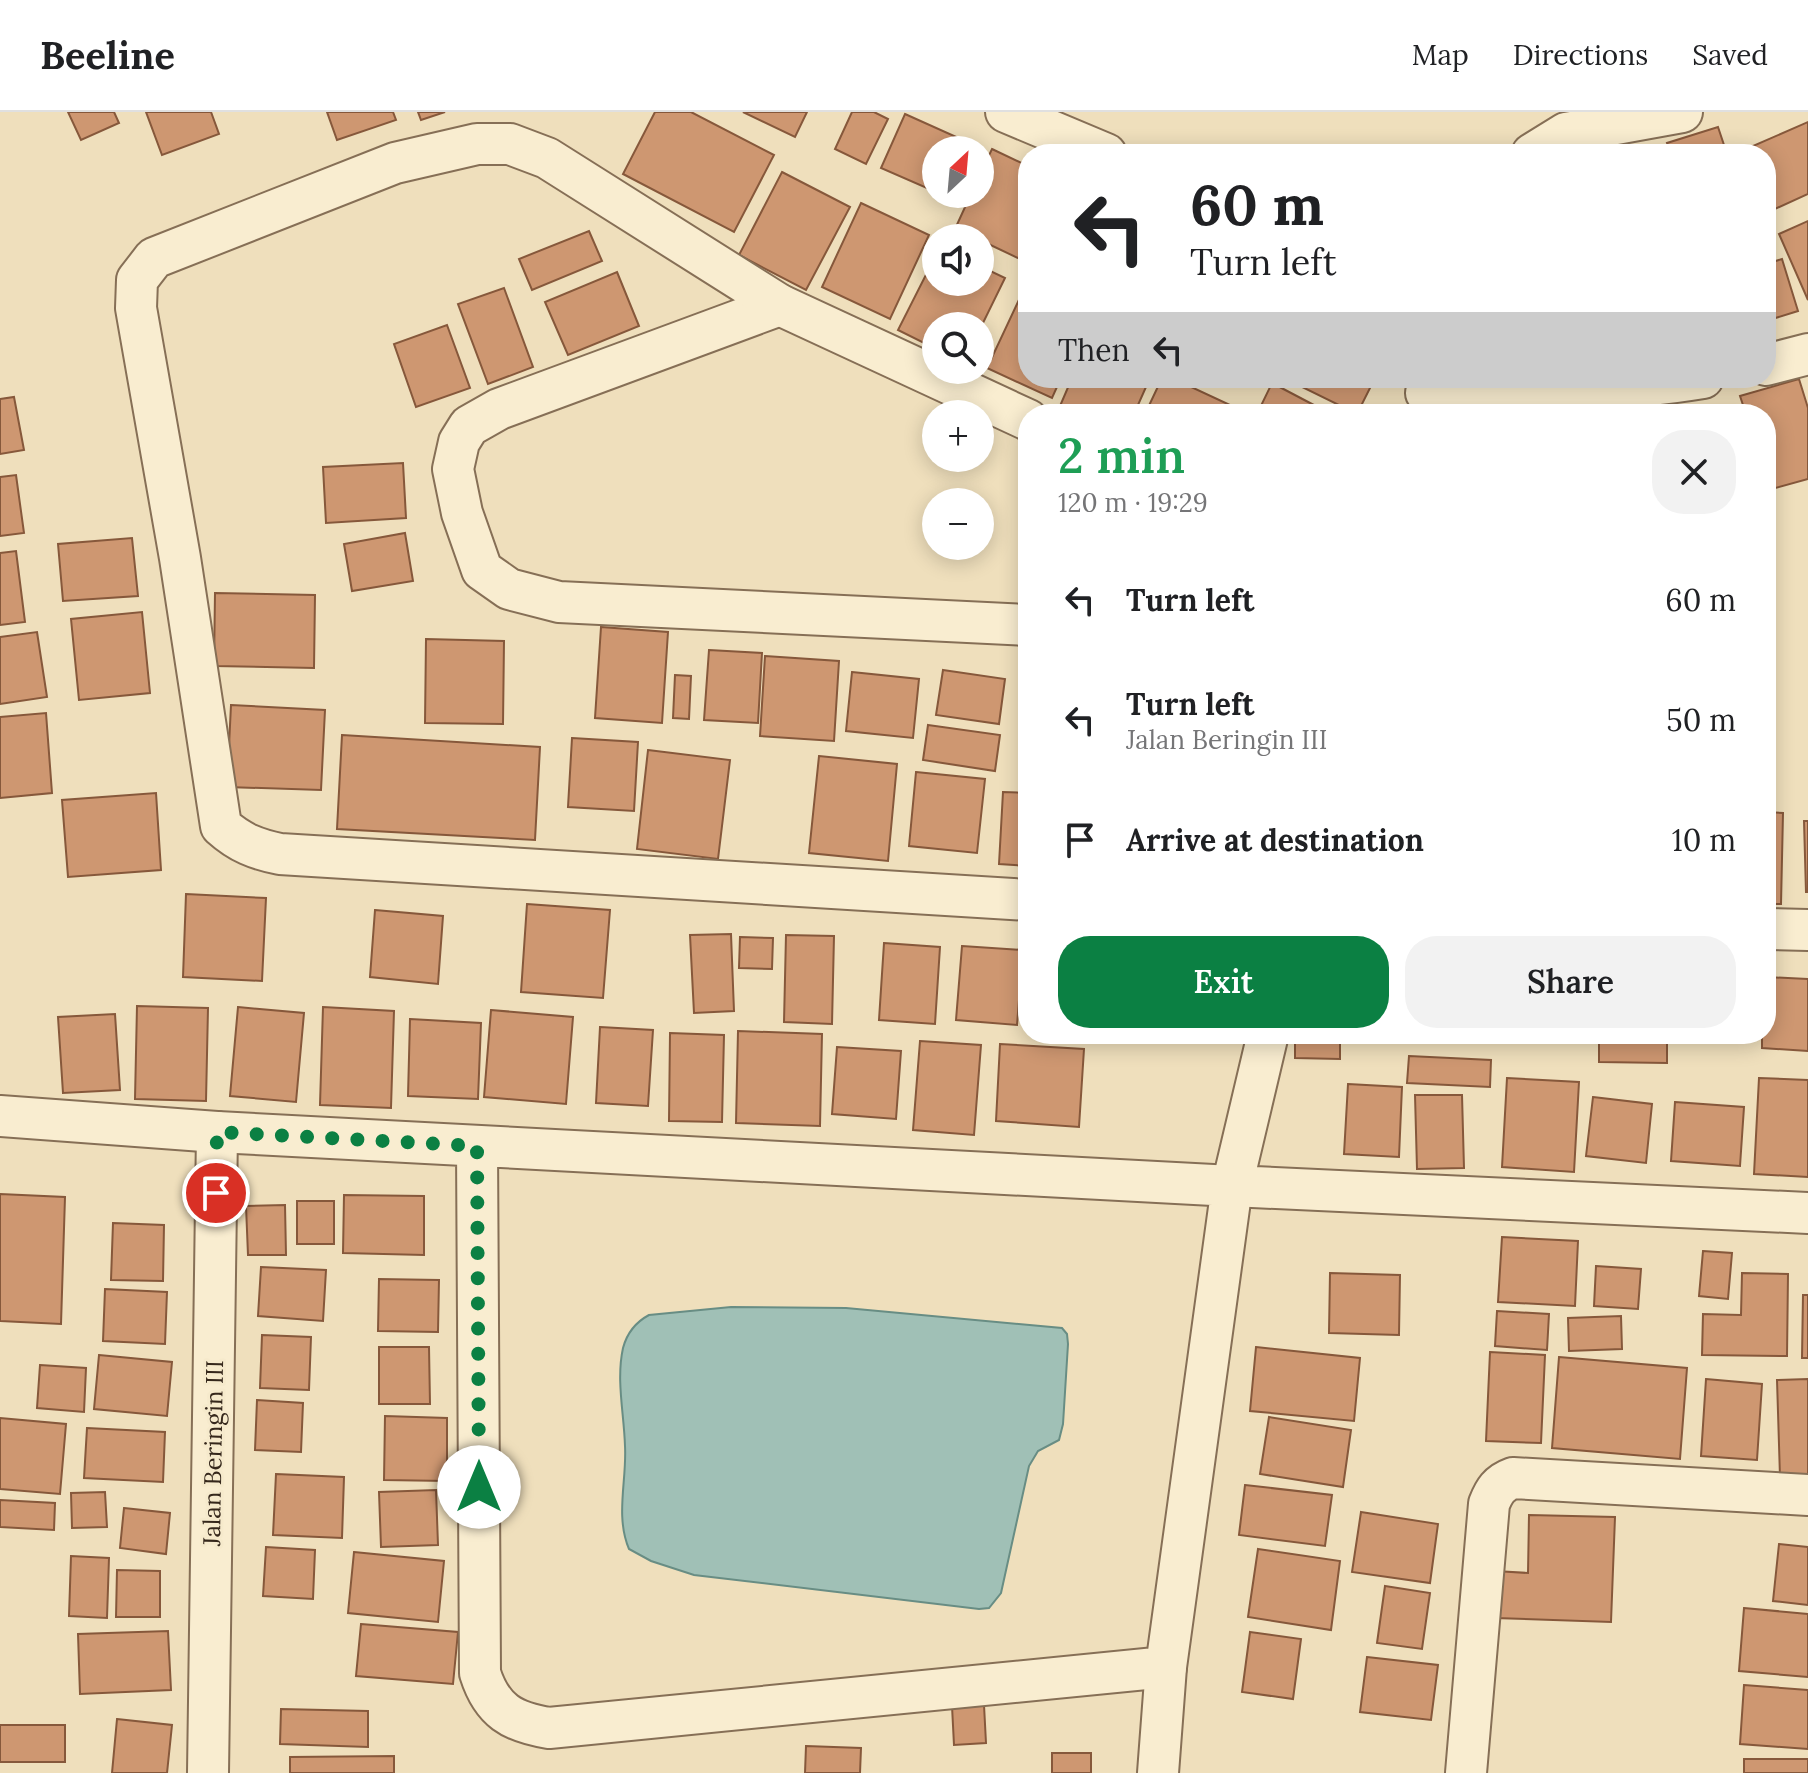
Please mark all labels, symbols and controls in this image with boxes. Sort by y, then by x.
text: Beeline [40,31,175,79]
text: Map [1412,37,1469,73]
text: Directions [1513,37,1648,73]
text: Saved [1692,37,1768,73]
north arrow [922,136,994,208]
map controls [922,136,994,560]
text: 60 m [1190,169,1324,240]
icon: left [1058,176,1162,280]
button: sound [922,224,994,296]
text: Turn left [1190,239,1337,285]
button: search [922,312,994,384]
icon: left [1146,328,1190,372]
text: Then [1058,331,1130,369]
button: + [922,400,994,472]
text: 2 min [1058,425,1185,486]
button: close [1652,430,1736,514]
text: 120 m · 19:29 [1058,486,1208,519]
button: − [922,488,994,560]
icon: left [1058,578,1102,622]
text: Turn left [1126,581,1254,619]
text: 60 m [1665,581,1736,619]
text: Turn left [1126,685,1254,723]
icon: left [1058,698,1102,742]
text: 50 m [1666,701,1736,739]
text: Jalan Beringin III [1126,723,1328,756]
icon: arrive [1058,818,1102,862]
text: Arrive at destination [1126,821,1424,859]
text: 10 m [1672,821,1736,859]
button: Exit [1058,936,1389,1028]
button: Share [1405,936,1736,1028]
pin [182,1159,250,1227]
icon: arrive [194,1171,238,1215]
street label: Jalan Beringin III [196,1360,230,1547]
position arrow [437,1445,521,1529]

